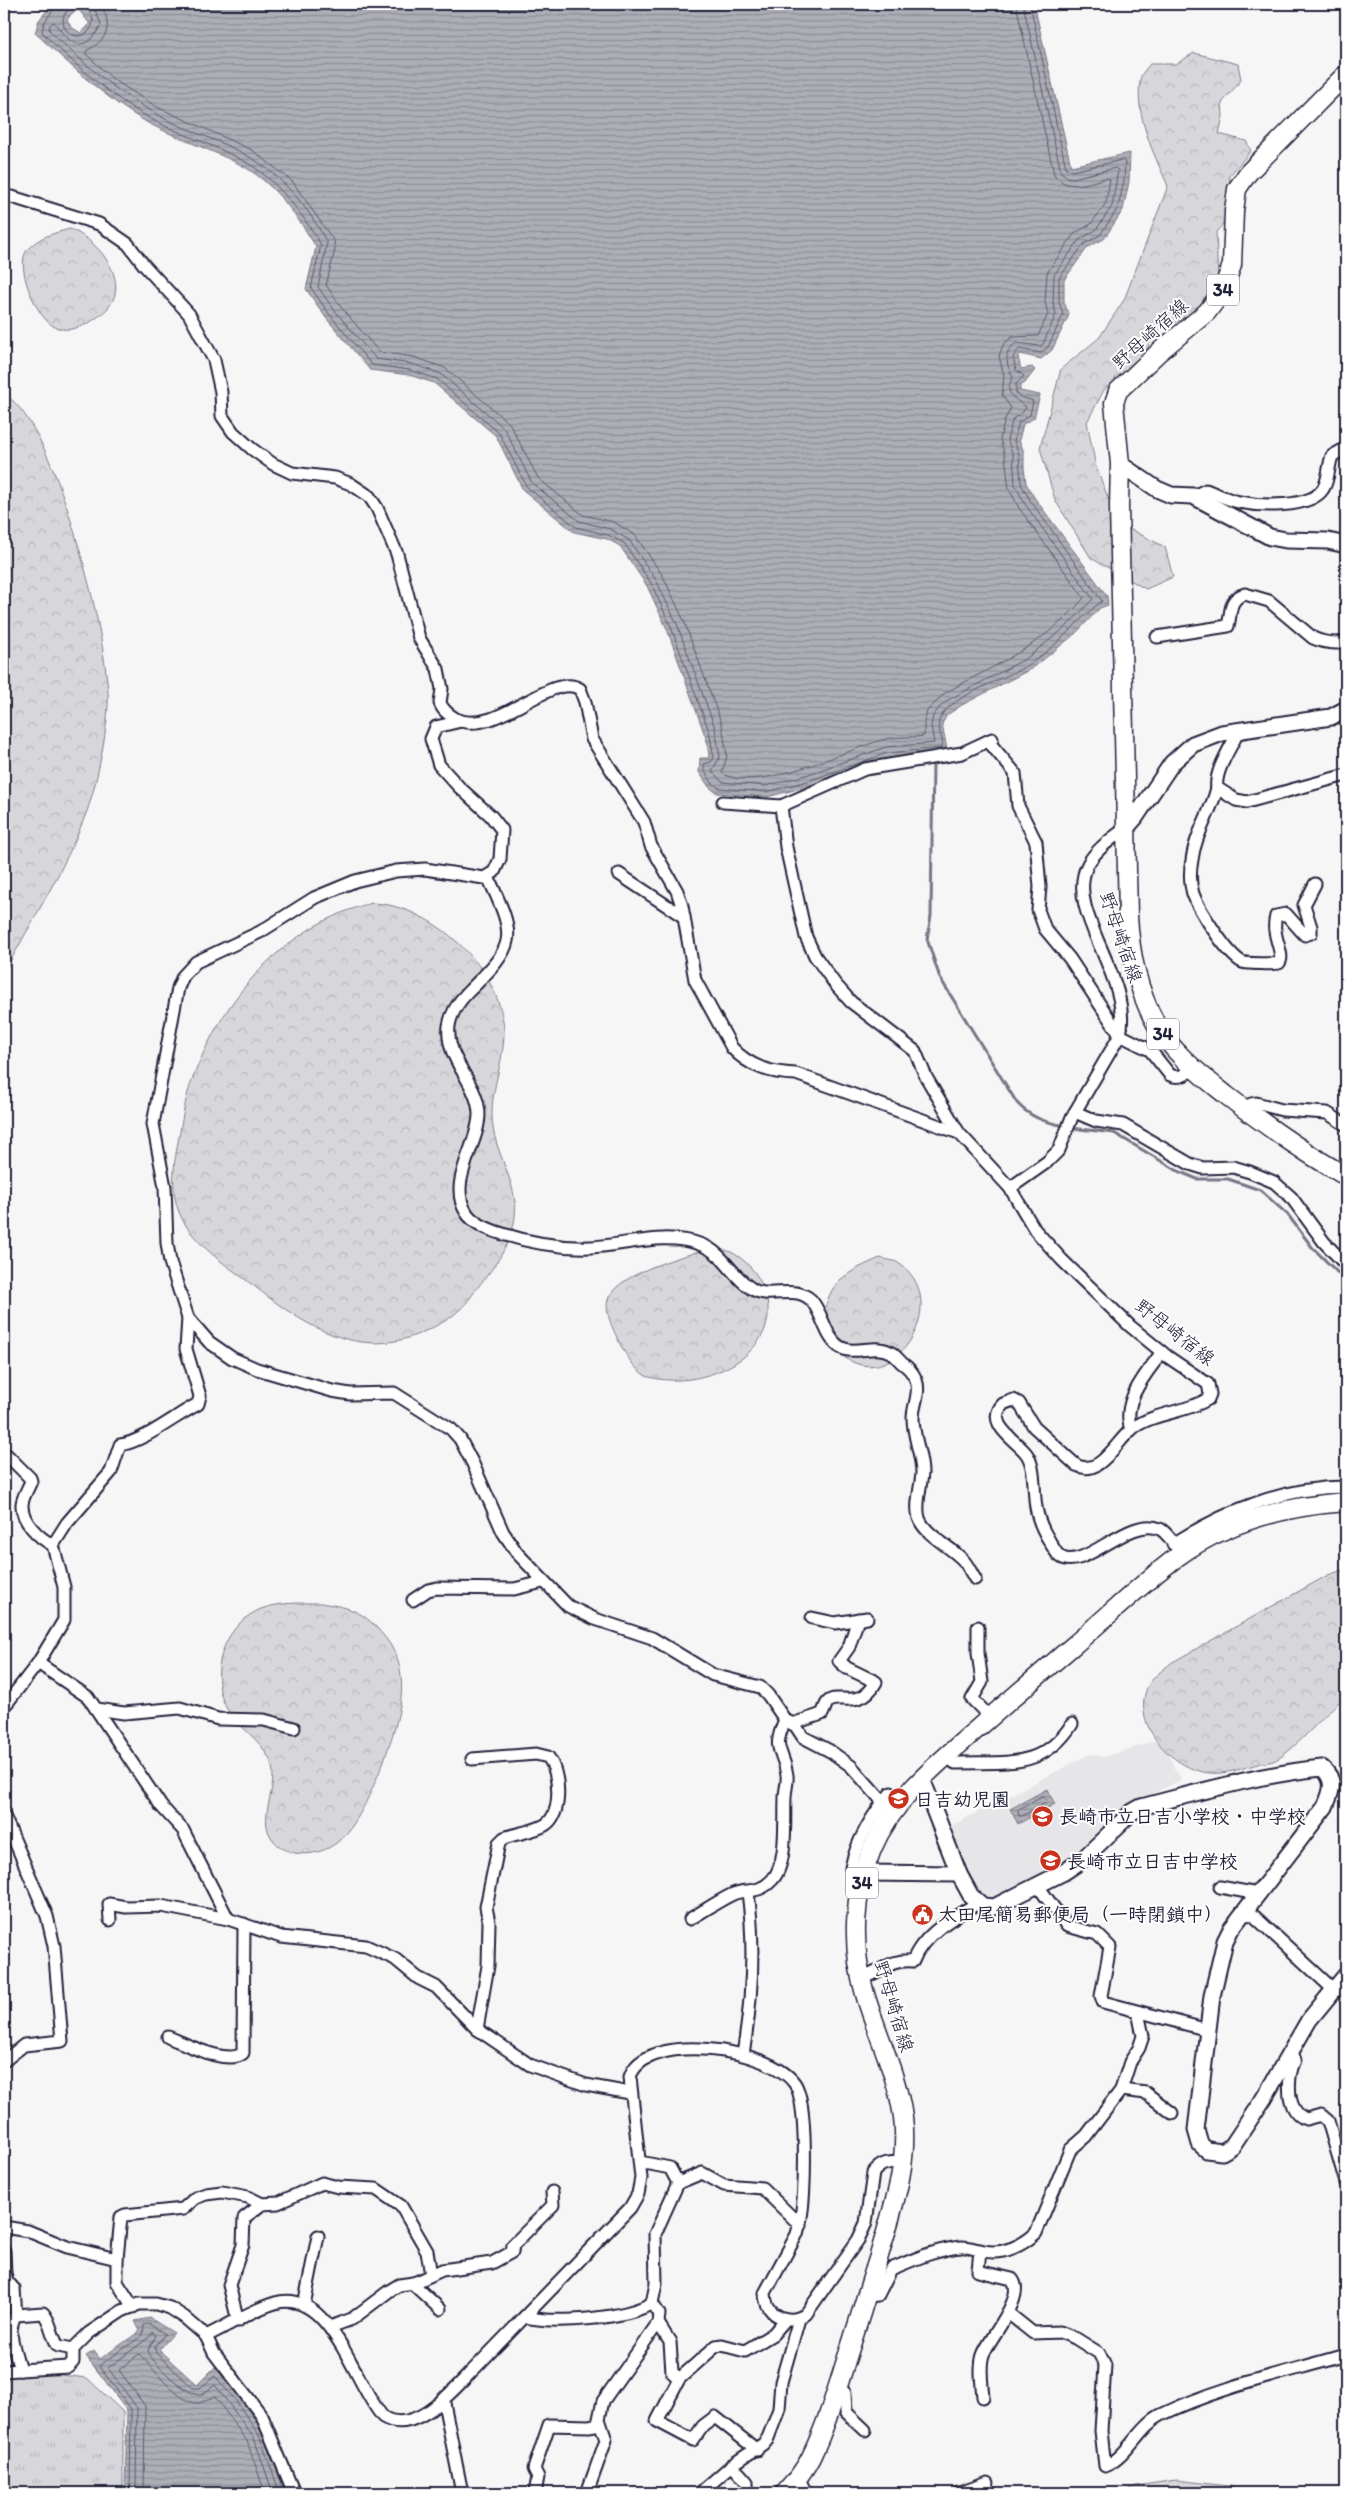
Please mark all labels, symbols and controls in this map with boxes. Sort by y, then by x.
road number: 34 [1207,274,1239,306]
street label: 野母崎宿線 [1107,294,1193,374]
street label: 野母崎宿線 [1095,888,1147,986]
road number: 34 [1147,1019,1179,1050]
street label: 野母崎宿線 [1130,1294,1220,1370]
school or university icon: 日吉幼児園 [887,1787,911,1811]
place label: 日吉幼児園 [915,1788,1010,1811]
school or university icon: 長崎市立日吉小学校・中学校 [1031,1804,1055,1828]
place label: 長崎市立日吉小学校・中学校 [1059,1805,1306,1828]
school or university icon: 長崎市立日吉中学校 [1039,1849,1063,1873]
place label: 長崎市立日吉中学校 [1067,1850,1238,1873]
road number: 34 [846,1868,878,1899]
public building icon: 太田尾簡易郵便局（一時閉鎖中） [910,1902,934,1926]
place label: 太田尾簡易郵便局（一時閉鎖中） [938,1903,1223,1926]
street label: 野母崎宿線 [869,1957,919,2055]

